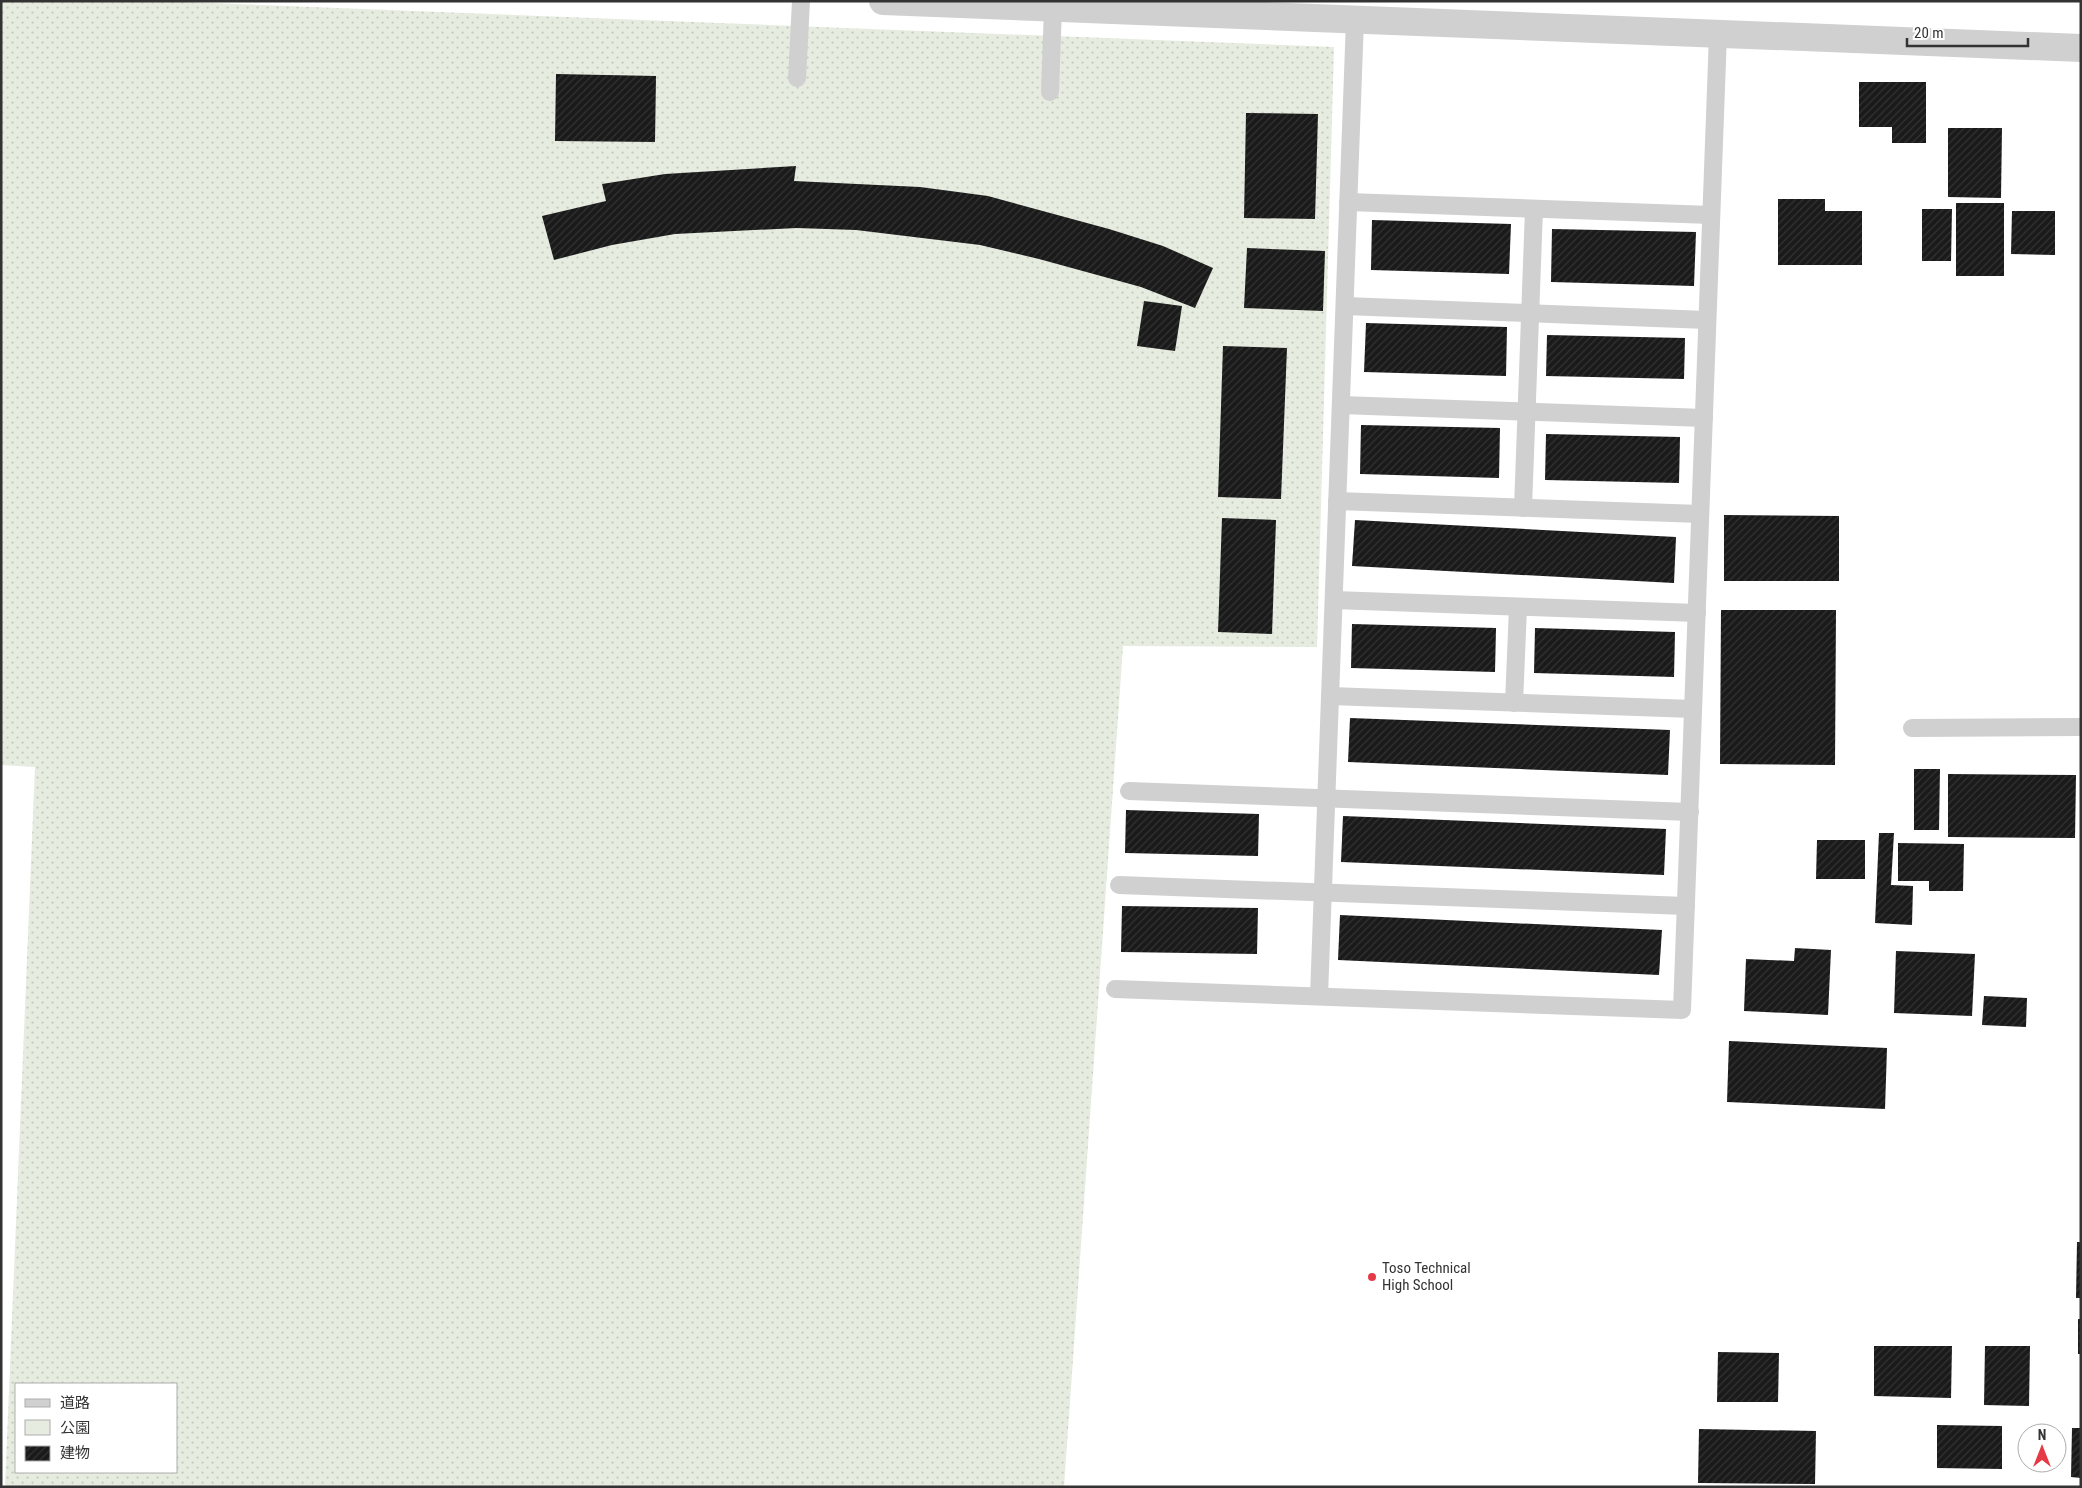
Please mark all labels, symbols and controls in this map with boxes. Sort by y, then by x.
scale bar [1907,15,2028,47]
text: 20 m [1914,24,1944,42]
place label: Toso Technical High School [1382,1259,1471,1294]
marker: Toso Technical High School [1366,1271,1378,1283]
legend [15,1383,178,1473]
text: 道路 [60,1394,90,1412]
text: 公園 [60,1419,90,1437]
north arrow [2017,1423,2067,1473]
text: N [2038,1427,2046,1443]
text: 建物 [60,1444,90,1462]

